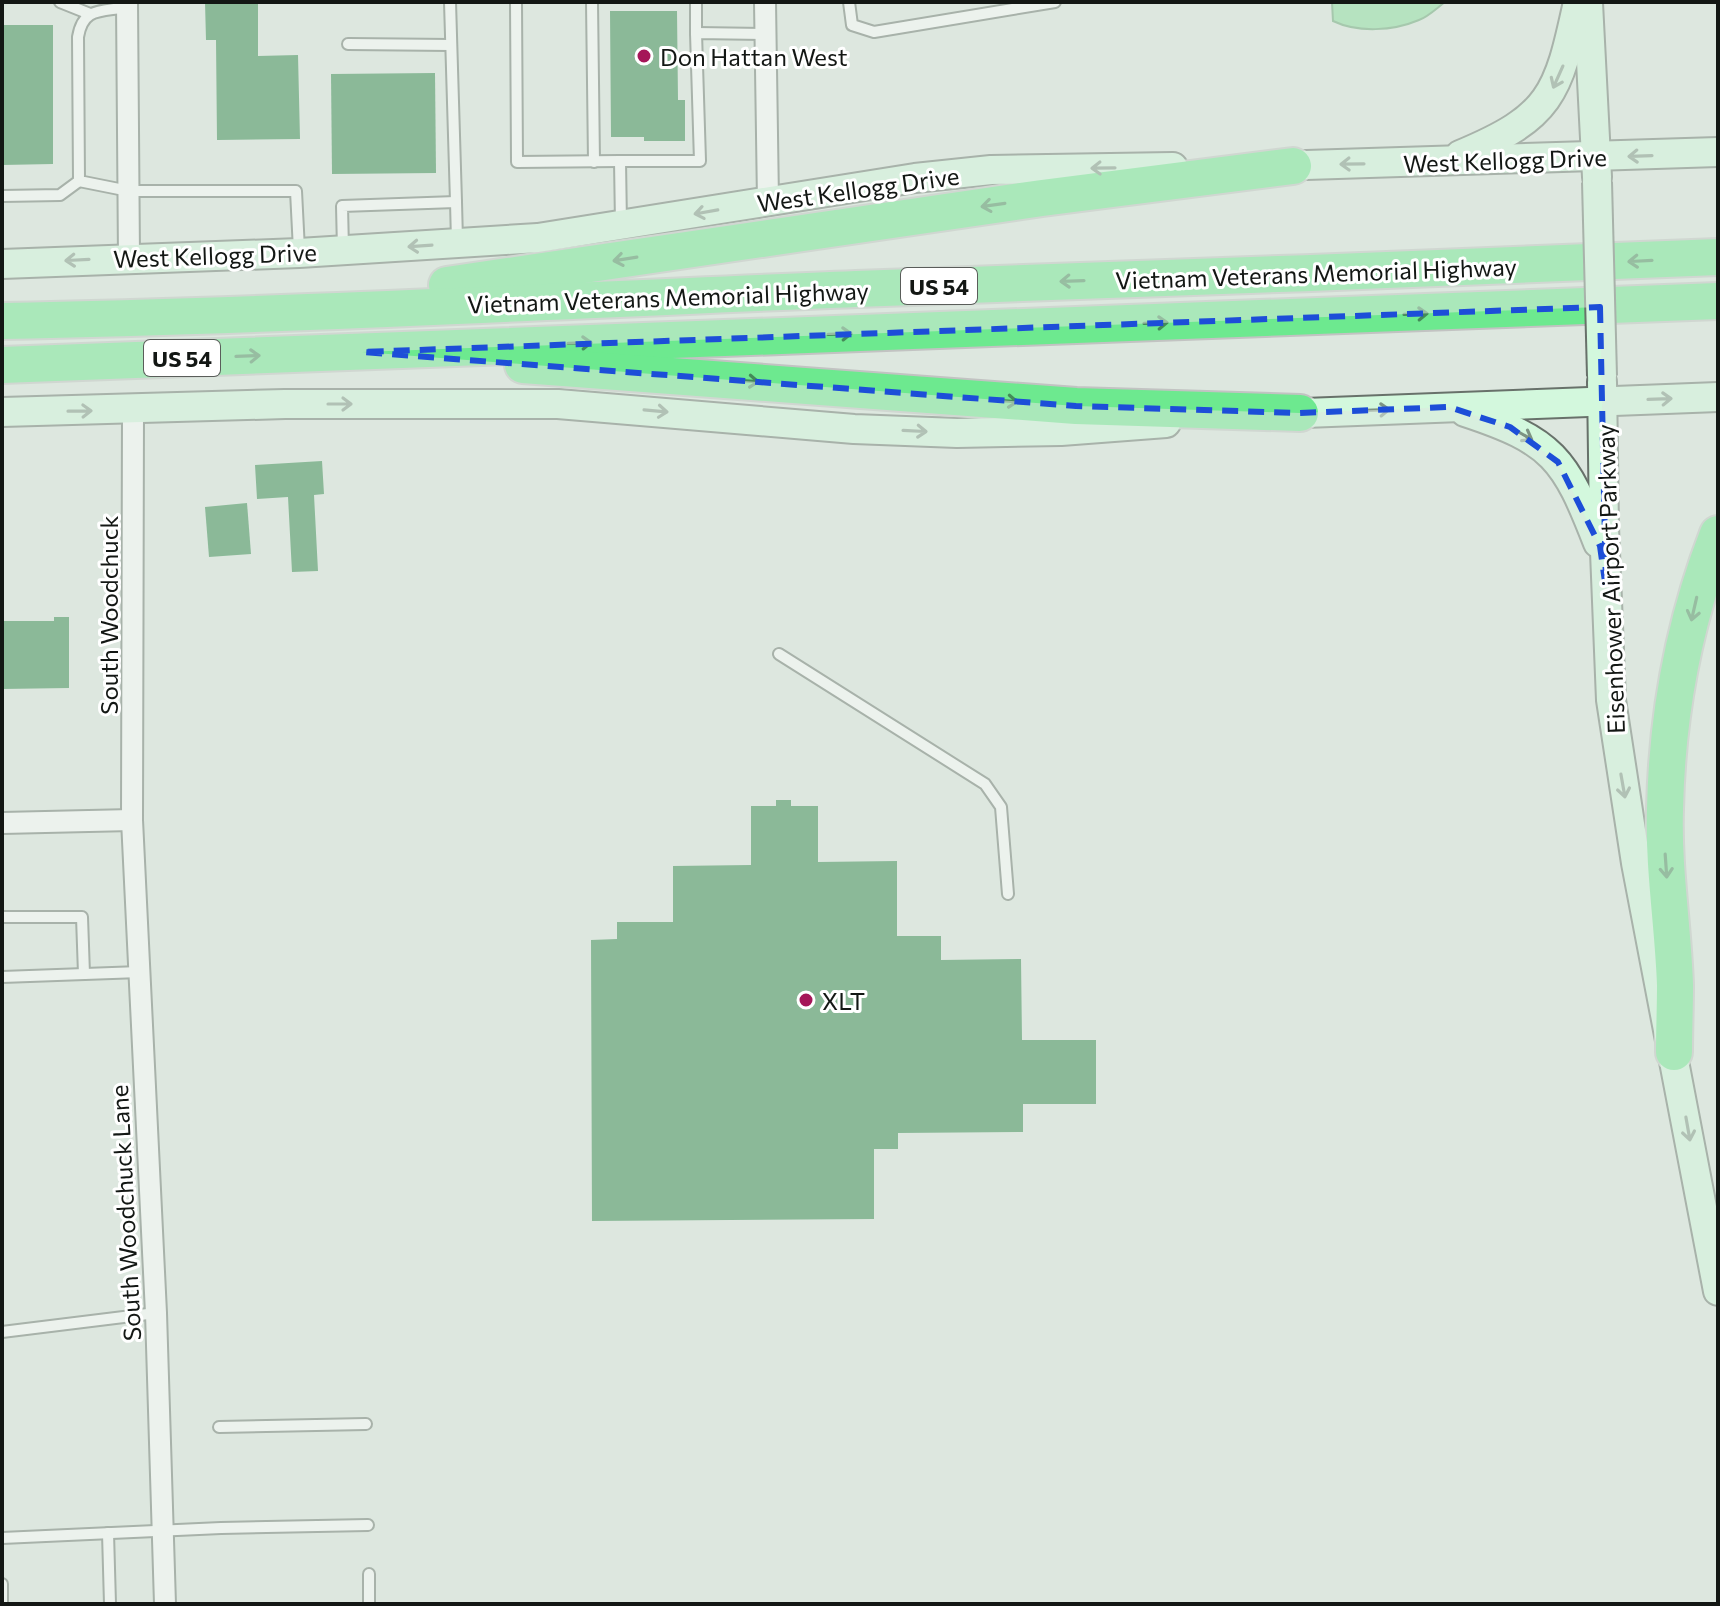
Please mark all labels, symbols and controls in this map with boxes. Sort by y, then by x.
place label: Don Hattan West [660,42,848,71]
marker: Don Hattan West [635,47,653,65]
one-way arrow [1550,64,1565,89]
street label: West Kellogg Drive [1403,142,1607,178]
one-way arrow [1627,148,1654,163]
one-way arrow [1339,157,1366,172]
street label: West Kellogg Drive [755,160,961,218]
one-way arrow [1090,160,1117,176]
one-way arrow [981,198,1007,213]
one-way arrow [694,206,719,221]
street label: West Kellogg Drive [113,237,317,273]
one-way arrow [407,239,434,254]
street label: Vietnam Veterans Memorial Highway [1115,251,1517,295]
one-way arrow [613,252,639,267]
one-way arrow [64,253,91,268]
one-way arrow [1627,253,1654,268]
road number: US 54 [901,268,977,304]
one-way arrow [1059,273,1086,288]
street label: Vietnam Veterans Memorial Highway [467,275,869,319]
one-way arrow [1402,307,1429,322]
one-way arrow [1142,316,1169,331]
one-way arrow [826,326,853,342]
one-way arrow [566,336,593,351]
road number: US 54 [144,340,220,376]
one-way arrow [234,348,261,363]
one-way arrow [733,374,760,389]
one-way arrow [1646,391,1673,406]
one-way arrow [992,394,1019,409]
one-way arrow [326,396,353,412]
one-way arrow [66,403,93,418]
one-way arrow [1364,403,1391,418]
one-way arrow [642,404,669,419]
one-way arrow [901,424,928,439]
street label: Eisenhower Airport Parkway [1590,424,1630,734]
one-way arrow [1510,426,1533,442]
street label: South Woodchuck [94,515,123,715]
one-way arrow [1686,595,1701,621]
one-way arrow [1616,773,1631,798]
one-way arrow [1659,852,1674,879]
place label: XLT [822,986,865,1015]
marker: XLT [797,991,815,1009]
street label: South Woodchuck Lane [104,1084,146,1342]
one-way arrow [1682,1116,1697,1141]

